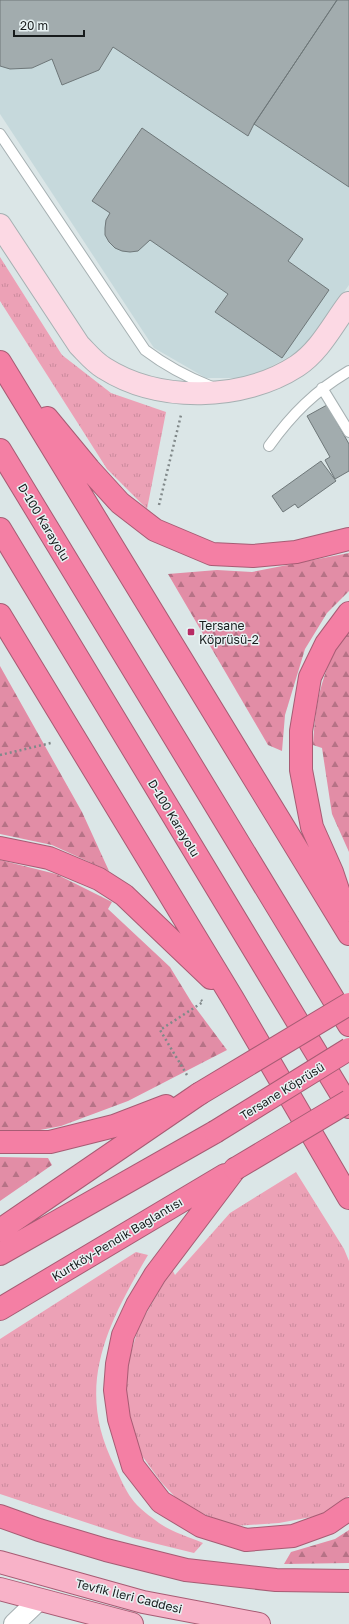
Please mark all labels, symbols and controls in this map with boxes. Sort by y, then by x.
scale bar [14,12,84,38]
text: 20 m [20,18,48,33]
street label: D-100 Karayolu [15,481,73,563]
place label: Tersane Köprüsü-2 [199,618,259,647]
marker: Tersane Köprüsü-2 [186,627,196,637]
street label: D-100 Karayolu [145,777,203,859]
street label: Tersane Köprüsü [237,1059,327,1123]
street label: Kurtköy-Pendik Bağlantısı [49,1194,185,1284]
street label: Tevfik İleri Caddesi [74,1576,184,1616]

